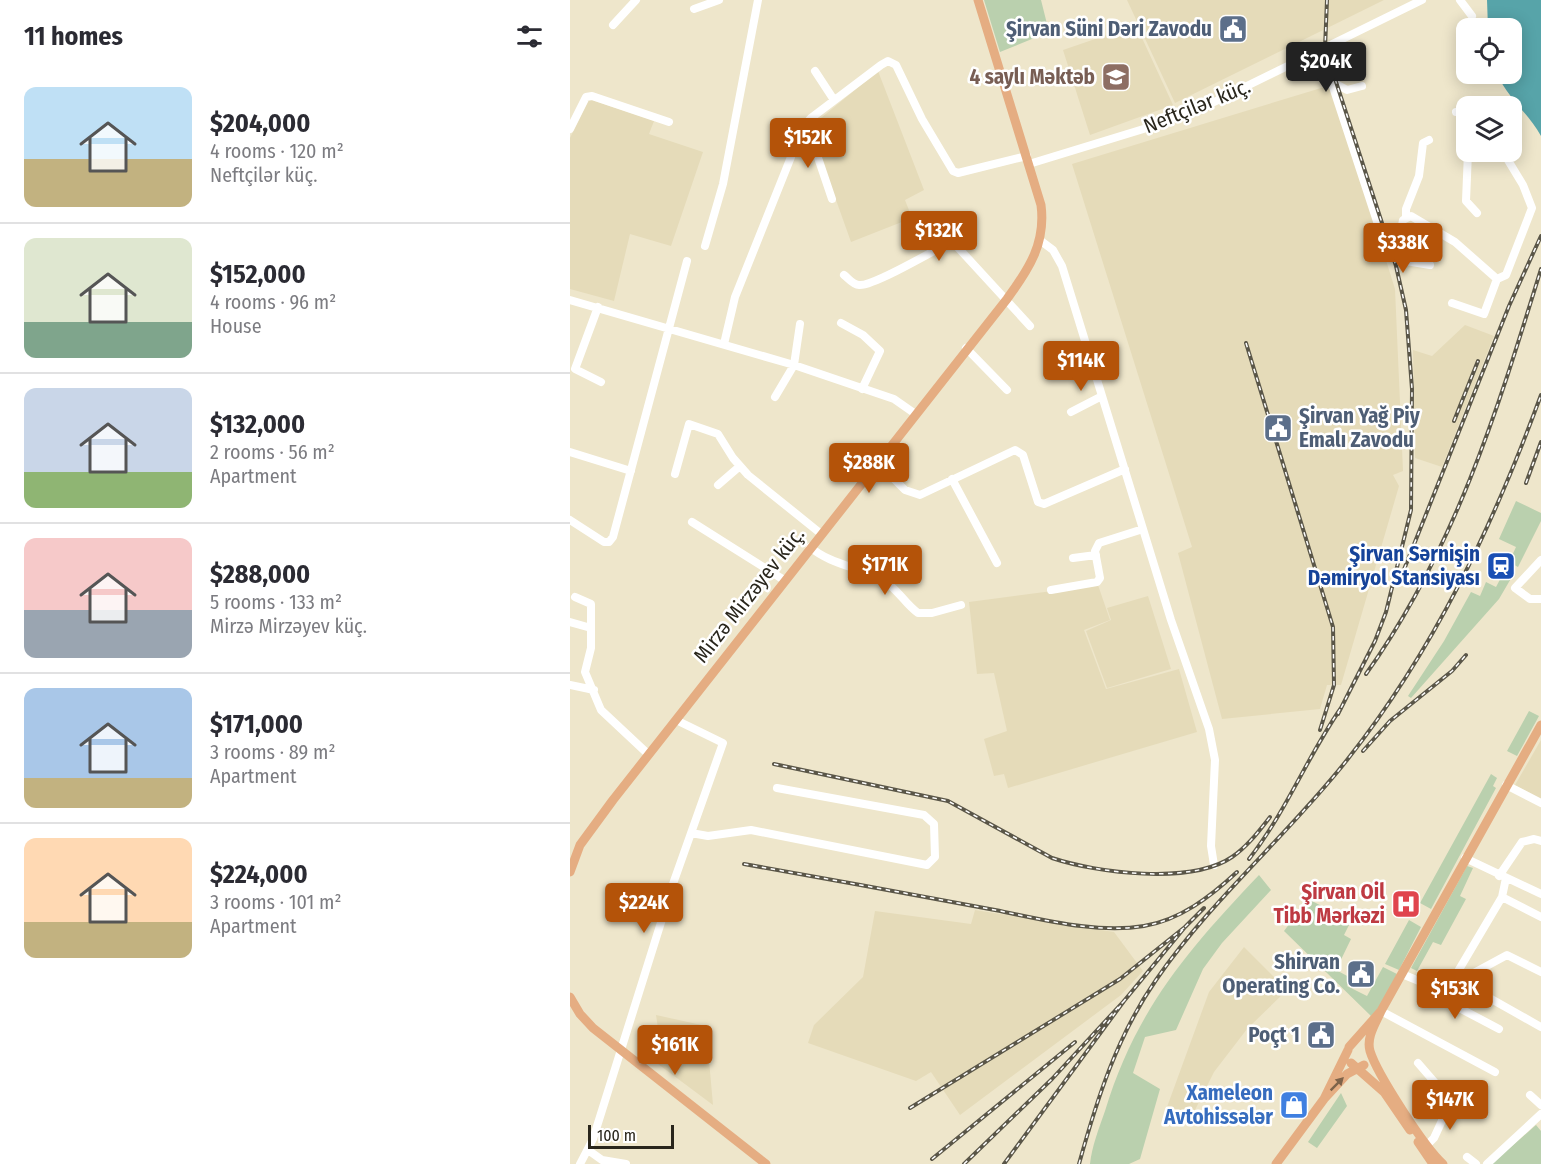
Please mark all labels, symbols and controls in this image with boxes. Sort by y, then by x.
public building icon: Şirvan Süni Dəri Zavodu [1217,13,1249,45]
place label: Şirvan Süni Dəri Zavodu [1006,16,1212,42]
map controls [1456,18,1522,162]
button: locate [1456,18,1522,84]
icon: filters [513,20,546,53]
text: 11 homes [24,21,123,52]
pin: $204K [1284,42,1368,93]
text: $204K [1300,49,1352,73]
school or university icon: 4 saylı Məktəb [1100,61,1132,93]
place label: 4 saylı Məktəb [969,64,1095,90]
street label: Neftçilər küç. [1140,73,1254,139]
button: layers [1456,96,1522,162]
text: $204,000 [210,108,310,139]
icon: home [72,111,144,183]
pin: $152K [766,118,850,169]
text: $152K [784,125,832,149]
text: 4 rooms · 120 m² [210,139,344,163]
text: Neftçilər küç. [210,163,317,187]
pin: $132K [897,211,981,262]
text: $132K [915,218,963,242]
pin: $338K [1361,223,1445,274]
text: $338K [1377,230,1429,254]
text: $152,000 [210,259,306,290]
icon: home [72,262,144,334]
text: 4 rooms · 96 m² [210,290,336,314]
text: House [210,314,262,338]
pin: $114K [1039,341,1123,392]
text: $114K [1057,348,1105,372]
place label: Şirvan Yağ Piy Emalı Zavodu [1299,403,1421,453]
text: $132,000 [210,409,305,440]
icon: home [72,412,144,484]
public building icon: Şirvan Yağ Piy Emalı Zavodu [1262,412,1294,444]
text: 2 rooms · 56 m² [210,440,335,464]
pin: $288K [827,443,911,494]
text: $288K [843,450,895,474]
text: Apartment [210,464,297,488]
street label: Mirzə Mirzəyev küç. [688,522,810,668]
place label: Şirvan Sərnişin Dəmiryol Stansiyası [1308,541,1480,591]
pin: $171K [843,545,927,596]
station icon: Şirvan Sərnişin Dəmiryol Stansiyası [1485,550,1517,582]
text: $171K [862,552,908,576]
text: $288,000 [210,559,310,590]
icon: home [72,562,144,634]
text: 5 rooms · 133 m² [210,590,342,614]
text: Mirzə Mirzəyev küç. [210,614,367,638]
text: $171,000 [210,709,303,740]
icon: home [72,712,144,784]
text: 3 rooms · 89 m² [210,740,335,764]
text: Apartment [210,764,297,788]
text: $224,000 [210,859,308,890]
icon: home [72,862,144,934]
place label: Şirvan Oil Tibb Mərkəzi [1273,879,1385,929]
pin: $224K [602,883,686,934]
hospital icon: Şirvan Oil Tibb Mərkəzi [1390,888,1422,920]
text: 3 rooms · 101 m² [210,890,341,914]
text: $224K [619,890,669,914]
text: Apartment [210,914,297,938]
place label: Shirvan Operating Co. [1222,949,1340,999]
public building icon: Shirvan Operating Co. [1345,958,1377,990]
pin: $153K [1413,969,1497,1020]
text: $153K [1431,976,1479,1000]
public building icon: Poçt 1 [1305,1019,1337,1051]
place label: Poçt 1 [1248,1022,1300,1048]
pin: $161K [633,1025,717,1076]
text: $161K [651,1032,699,1056]
one-way arrow [1330,1077,1344,1091]
place label: Xameleon Avtohissələr [1163,1080,1273,1130]
pin: $147K [1408,1080,1492,1131]
text: $147K [1426,1087,1474,1111]
shop icon: Xameleon Avtohissələr [1278,1089,1310,1121]
scale bar [588,1122,674,1150]
text: 100 m [597,1126,636,1145]

